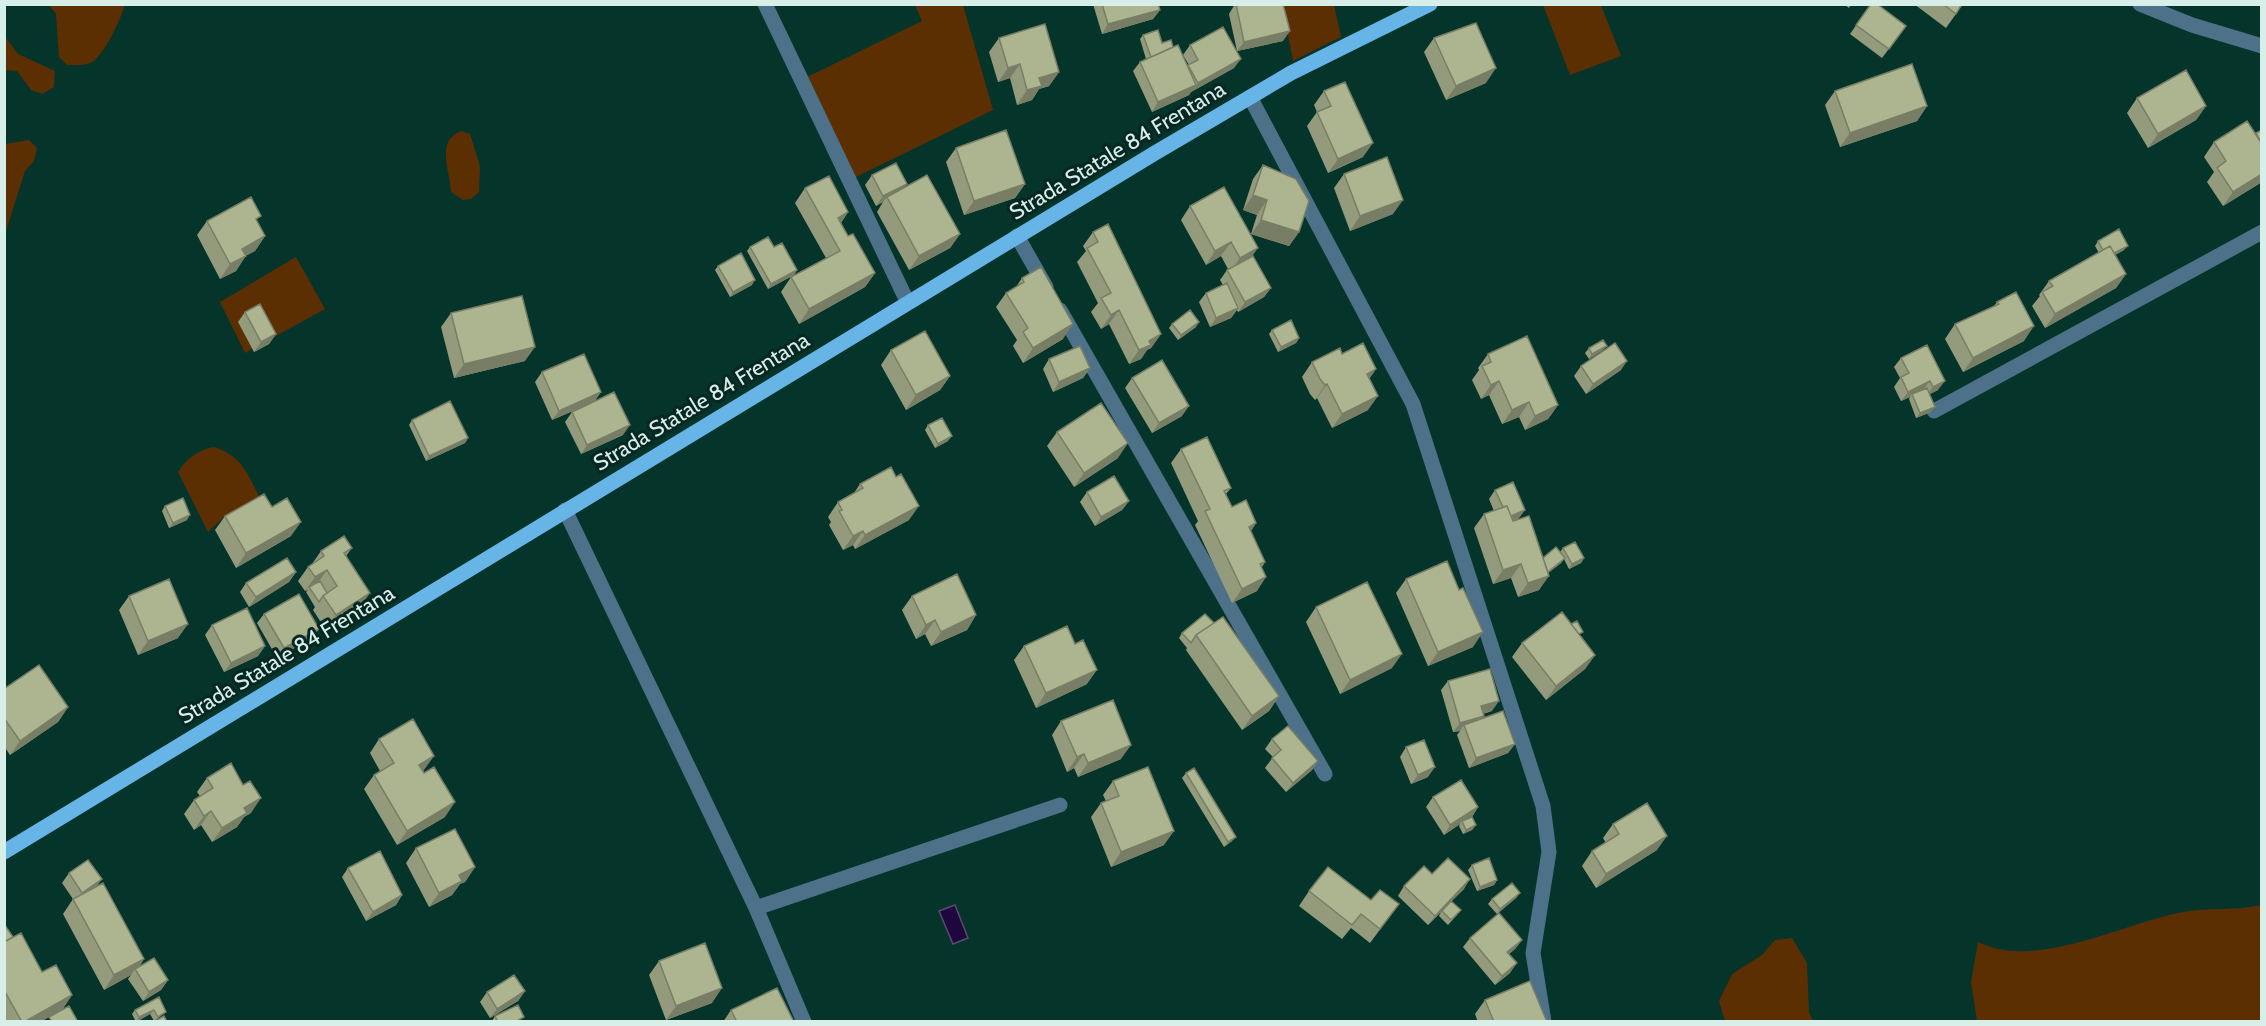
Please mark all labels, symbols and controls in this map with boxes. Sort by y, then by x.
street label: Strada Statale 84 Frentana [1004,75,1230,226]
street label: Strada Statale 84 Frentana [588,326,814,477]
street label: Strada Statale 84 Frentana [173,579,399,730]

